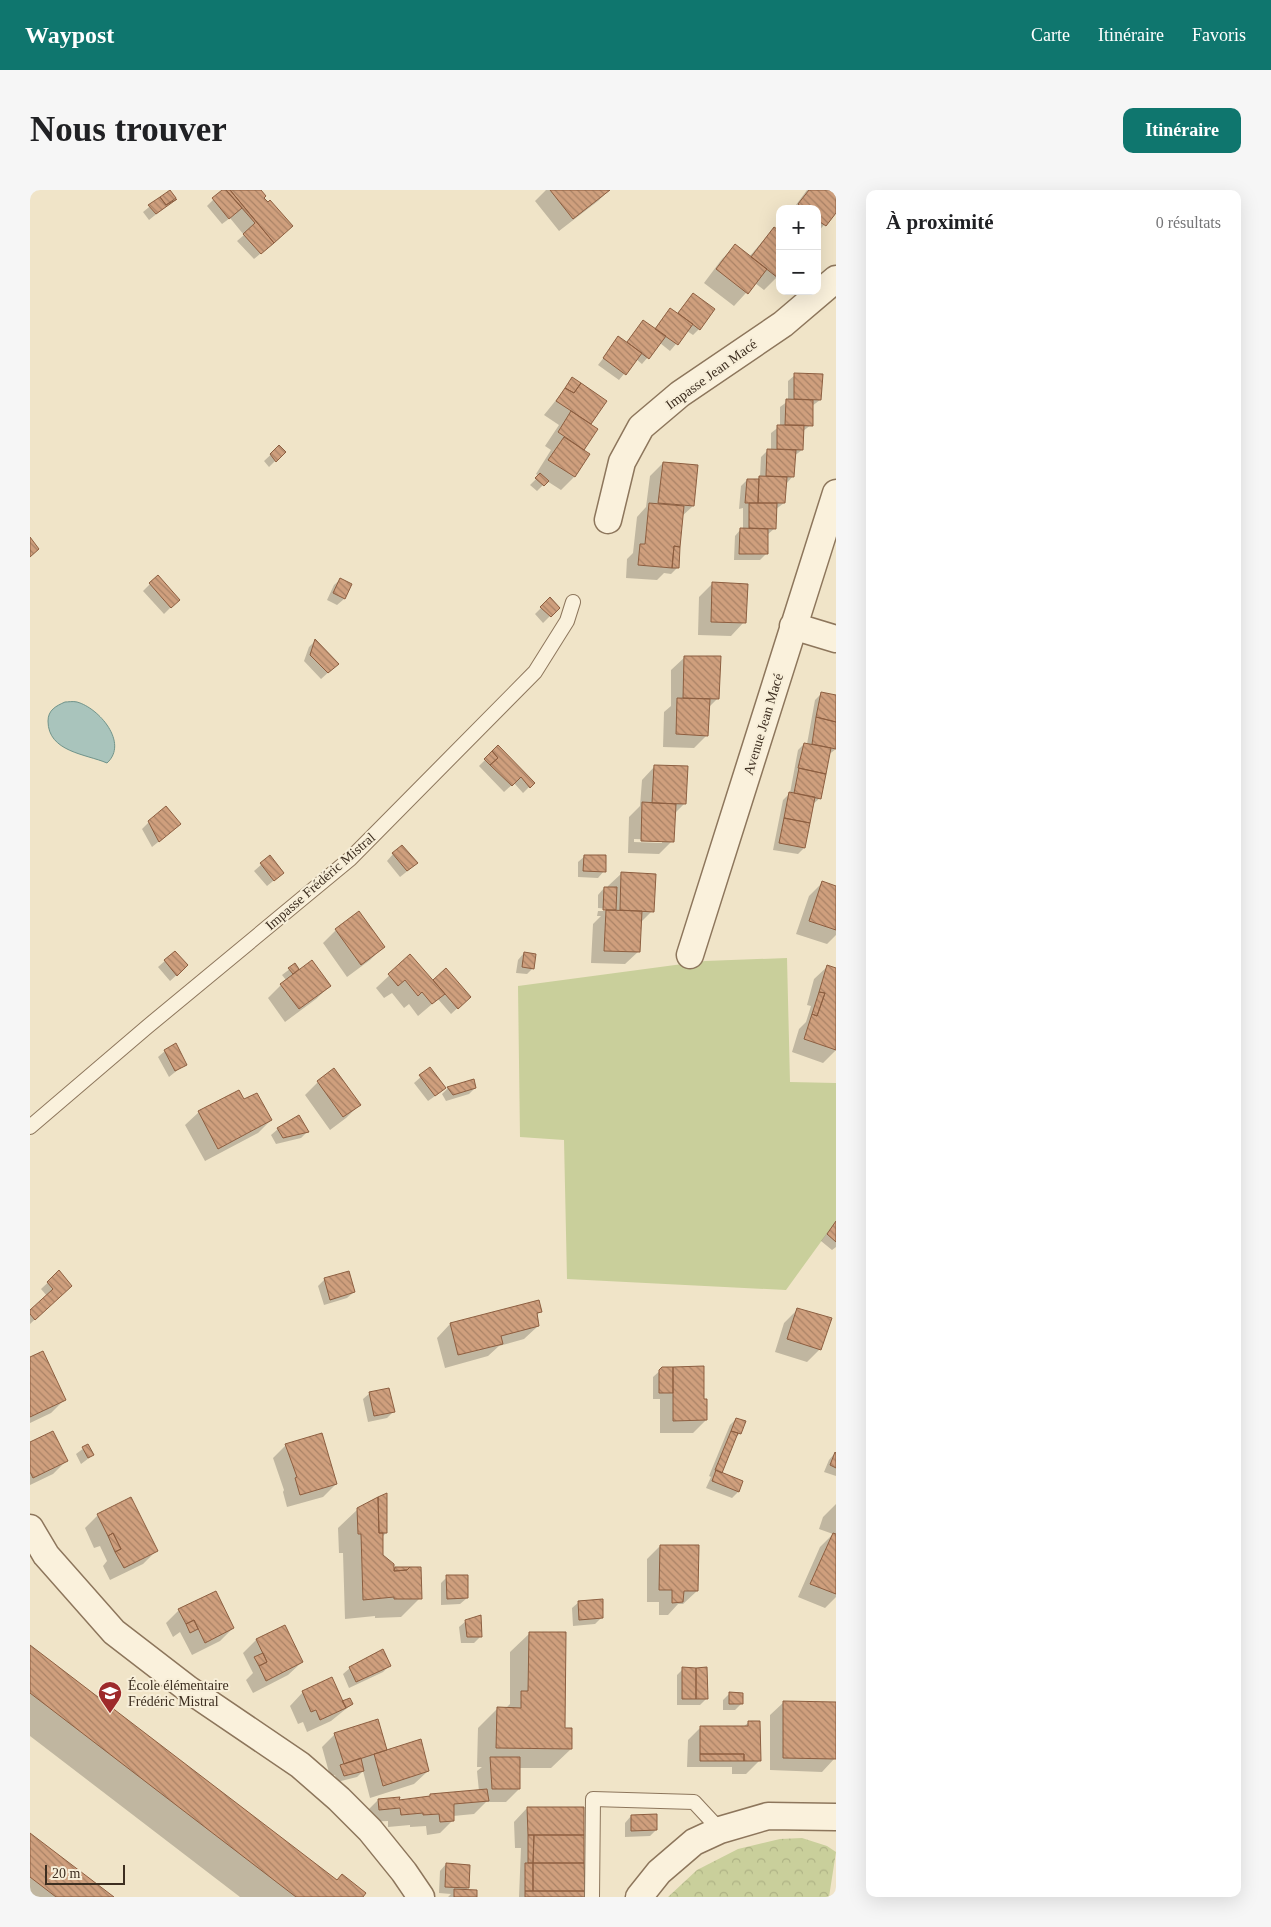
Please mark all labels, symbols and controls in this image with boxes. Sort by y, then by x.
text: Waypost [25,22,114,48]
text: Carte [1031,25,1070,45]
text: Itinéraire [1098,25,1164,45]
text: Favoris [1192,25,1246,45]
button: Itinéraire [1123,108,1241,153]
text: Nous trouver [30,110,227,149]
map controls [776,205,821,295]
button: + [776,205,821,250]
text: À proximité [886,210,994,234]
text: 0 résultats [1156,214,1221,231]
button: − [776,250,821,295]
street label: Impasse Jean Macé [663,336,760,412]
street label: Avenue Jean Macé [741,672,786,777]
street label: Impasse Frédéric Mistral [263,830,378,933]
place label: École élémentaire Frédéric Mistral [128,1677,229,1709]
school or university icon: École élémentaire Frédéric Mistral [97,1680,123,1714]
scale bar [45,1862,125,1885]
text: 20 m [52,1866,80,1881]

